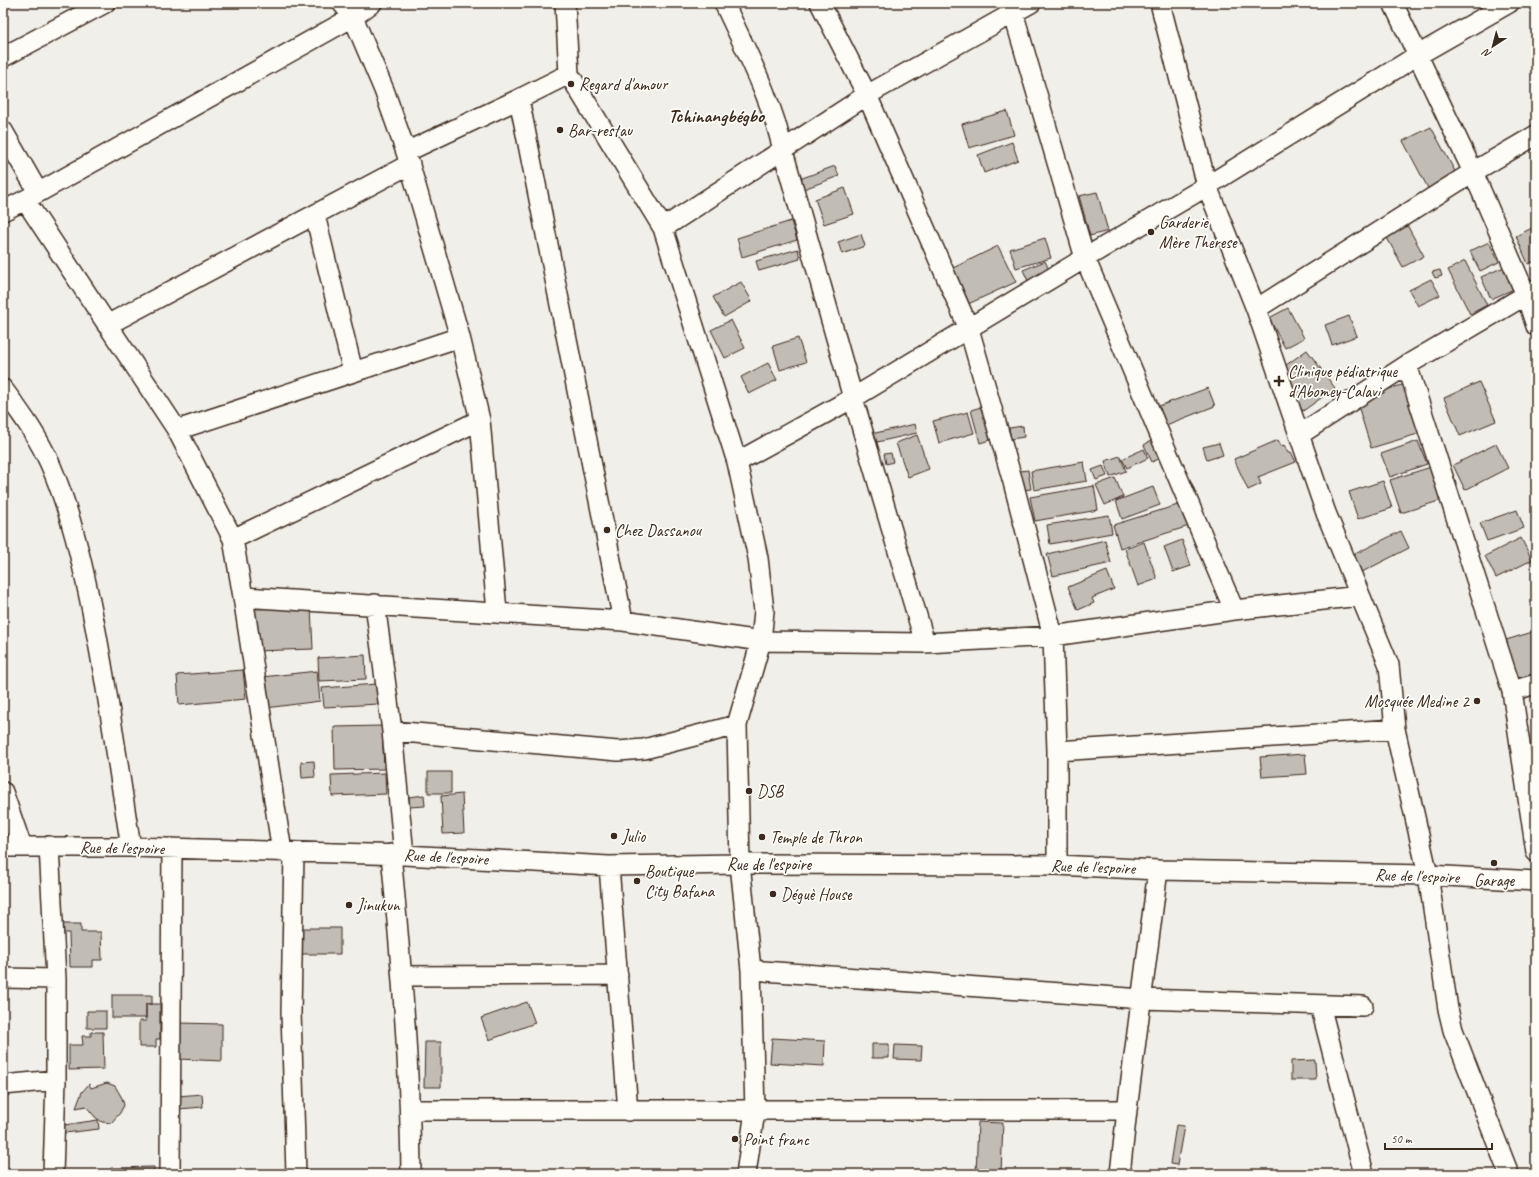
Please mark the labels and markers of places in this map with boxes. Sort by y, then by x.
place label: Regard d'amour [579,74,669,95]
marker: Regard d'amour [566,79,576,89]
place label: Bar-restau [568,120,634,141]
marker: Bar-restau [555,125,565,135]
place label: Garderie Mère Therese [1159,212,1238,253]
marker: Garderie Mère Therese [1146,227,1156,237]
place label: Clinique pédiatrique d’Abomey-Calavi [1288,361,1398,402]
marker: Clinique pédiatrique d’Abomey-Calavi [1273,375,1285,387]
place label: Chez Dassanou [615,520,703,541]
marker: Chez Dassanou [602,525,612,535]
place label: Mosquée Medine 2 [1365,691,1470,712]
marker: Mosquée Medine 2 [1472,696,1482,706]
place label: DSB [757,781,784,802]
marker: DSB [744,786,754,796]
place label: Julio [621,826,646,847]
place label: Temple de Thron [770,827,863,848]
marker: Julio [609,831,619,841]
marker: Temple de Thron [757,832,767,842]
marker: Garage [1489,858,1499,868]
place label: Boutique City Bafana [645,861,716,902]
place label: Garage [1474,870,1516,891]
marker: Boutique City Bafana [632,876,642,886]
place label: Déguè House [781,884,853,905]
marker: Déguè House [768,889,778,899]
place label: Jinukun [356,895,401,916]
marker: Jinukun [344,900,354,910]
place label: Point franc [743,1129,810,1150]
marker: Point franc [730,1134,740,1144]

